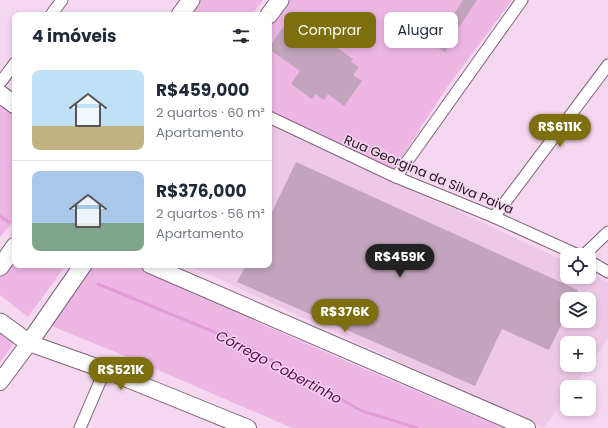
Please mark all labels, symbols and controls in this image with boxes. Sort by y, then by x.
chip: Comprar [284,12,376,48]
chip: Alugar [384,12,458,48]
text: 4 imóveis [32,24,117,48]
icon: filters [230,25,252,47]
text: R$459,000 [156,78,249,102]
icon: home [64,86,112,134]
text: 2 quartos · 60 m² [156,103,265,122]
pin: R$611K [527,114,593,148]
text: R$611K [538,117,582,136]
text: Apartamento [156,123,244,142]
street label: Rua Georgina da Silva Paiva [341,130,517,219]
text: R$376,000 [156,179,247,203]
icon: home [64,187,112,235]
text: 2 quartos · 56 m² [156,204,265,223]
text: Apartamento [156,224,244,243]
pin: R$459K [367,244,433,278]
text: R$459K [374,247,426,266]
map controls [560,248,596,416]
button: locate [560,248,596,284]
button: layers [560,292,596,328]
pin: R$376K [312,299,378,333]
text: R$376K [320,302,370,321]
water label: Córrego Cobertinho [212,325,346,409]
button: + [560,336,596,372]
pin: R$521K [88,357,154,391]
text: R$521K [98,360,144,379]
button: − [560,380,596,416]

